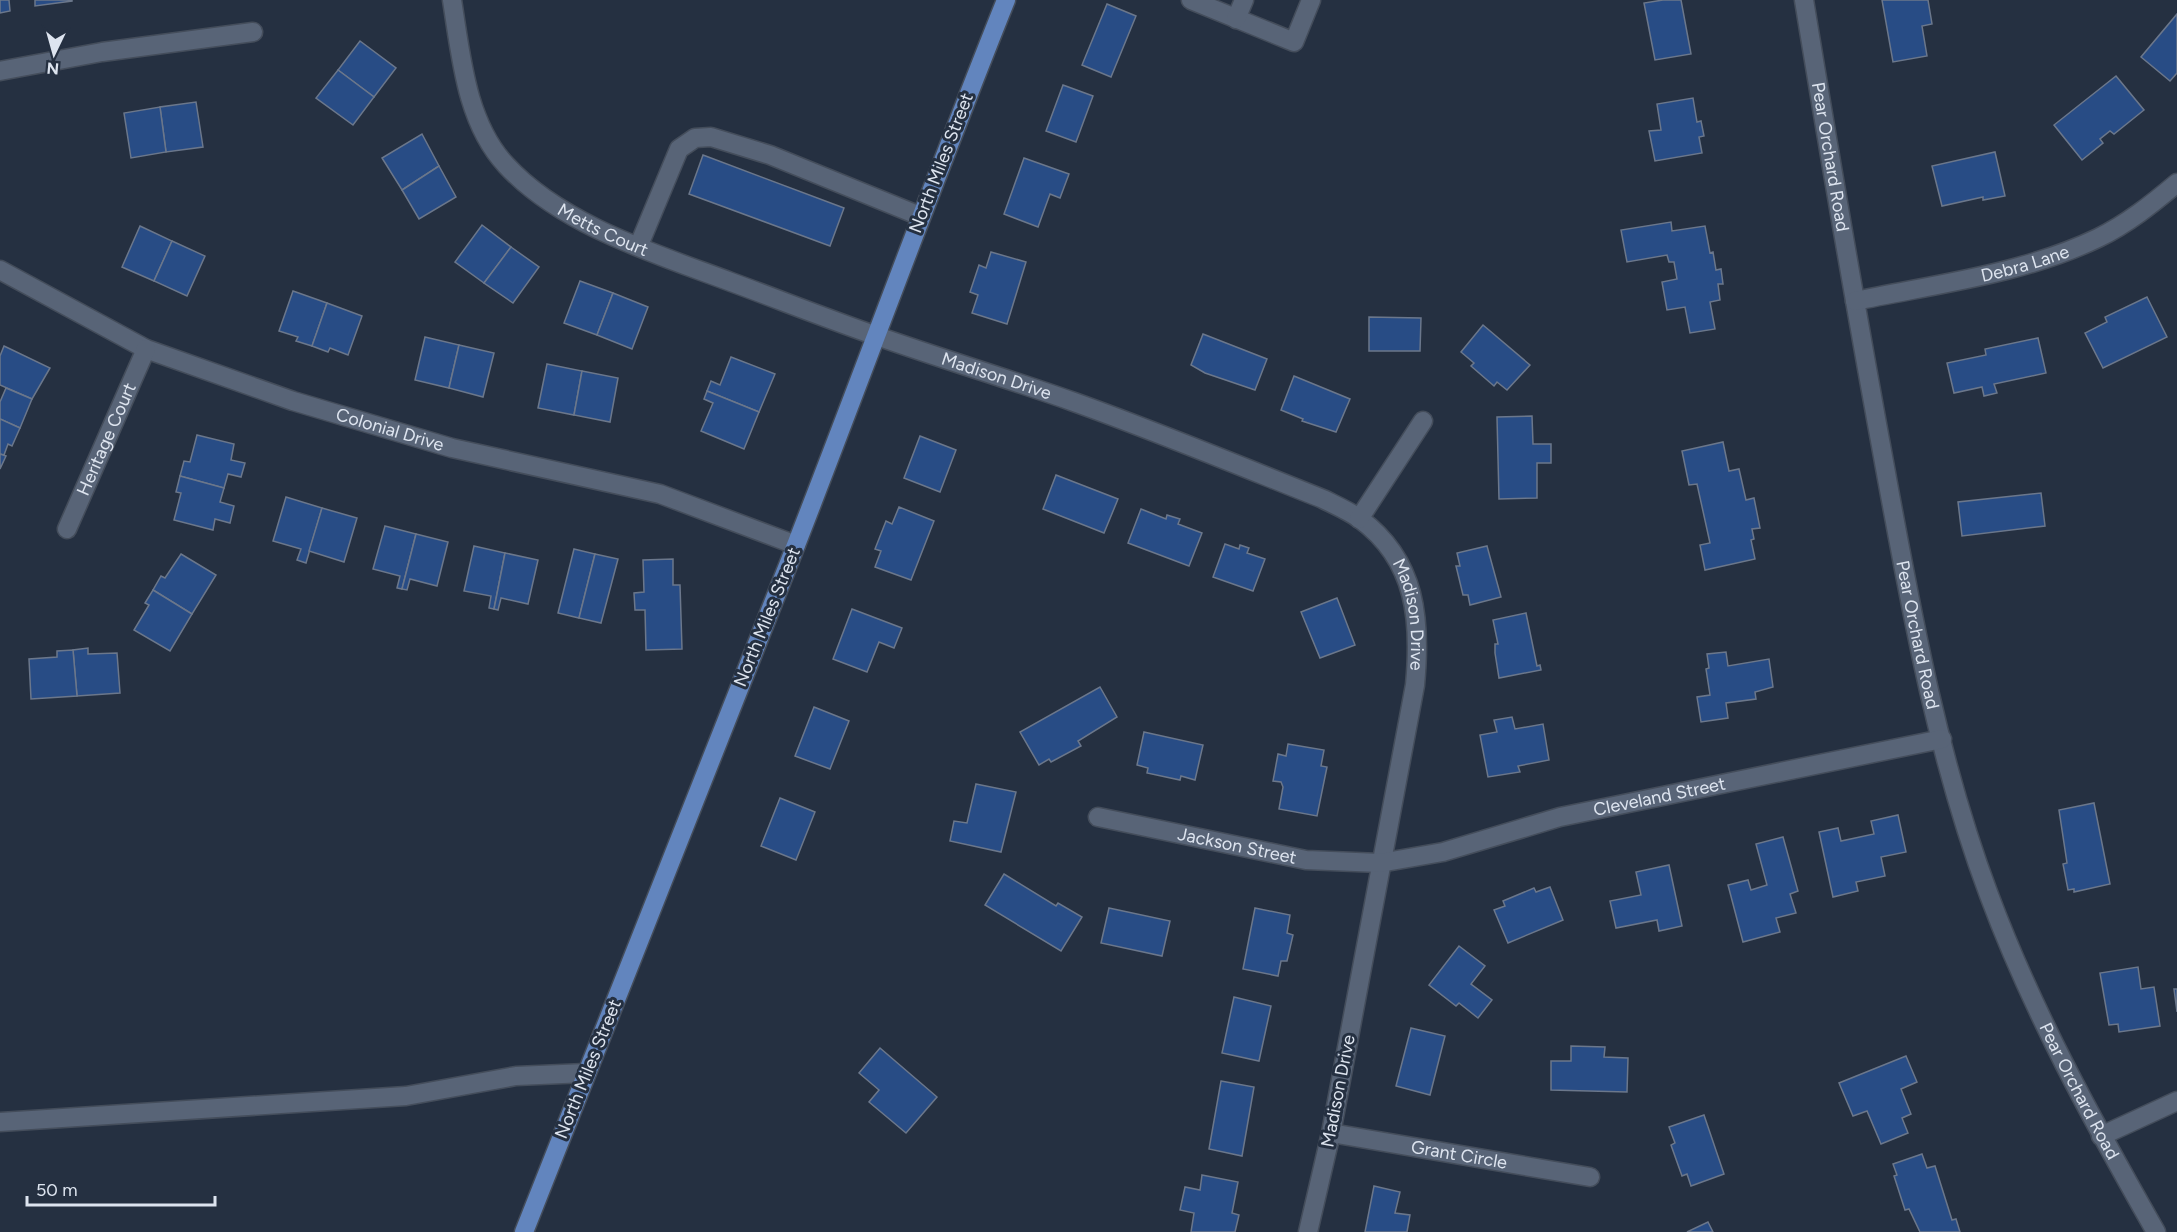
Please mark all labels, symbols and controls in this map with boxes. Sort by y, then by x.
north arrow [24,24,84,84]
text: N [46,58,60,78]
street label: Pear Orchard Road [1807,80,1854,233]
street label: North Miles Street [904,90,978,236]
street label: Metts Court [554,199,651,261]
street label: Debra Lane [1979,240,2072,287]
street label: Madison Drive [939,348,1054,404]
street label: Heritage Court [72,379,141,499]
street label: Colonial Drive [333,403,447,456]
street label: North Miles Street [729,544,805,690]
street label: Madison Drive [1388,555,1428,672]
street label: Pear Orchard Road [1891,559,1944,711]
street label: Cleveland Street [1591,772,1728,821]
street label: Jackson Street [1176,823,1299,869]
street label: North Miles Street [550,996,626,1142]
street label: Pear Orchard Road [2034,1019,2124,1163]
street label: Madison Drive [1316,1033,1360,1149]
street label: Grant Circle [1409,1136,1509,1174]
scale bar [27,1169,214,1207]
text: 50 m [36,1179,78,1201]

